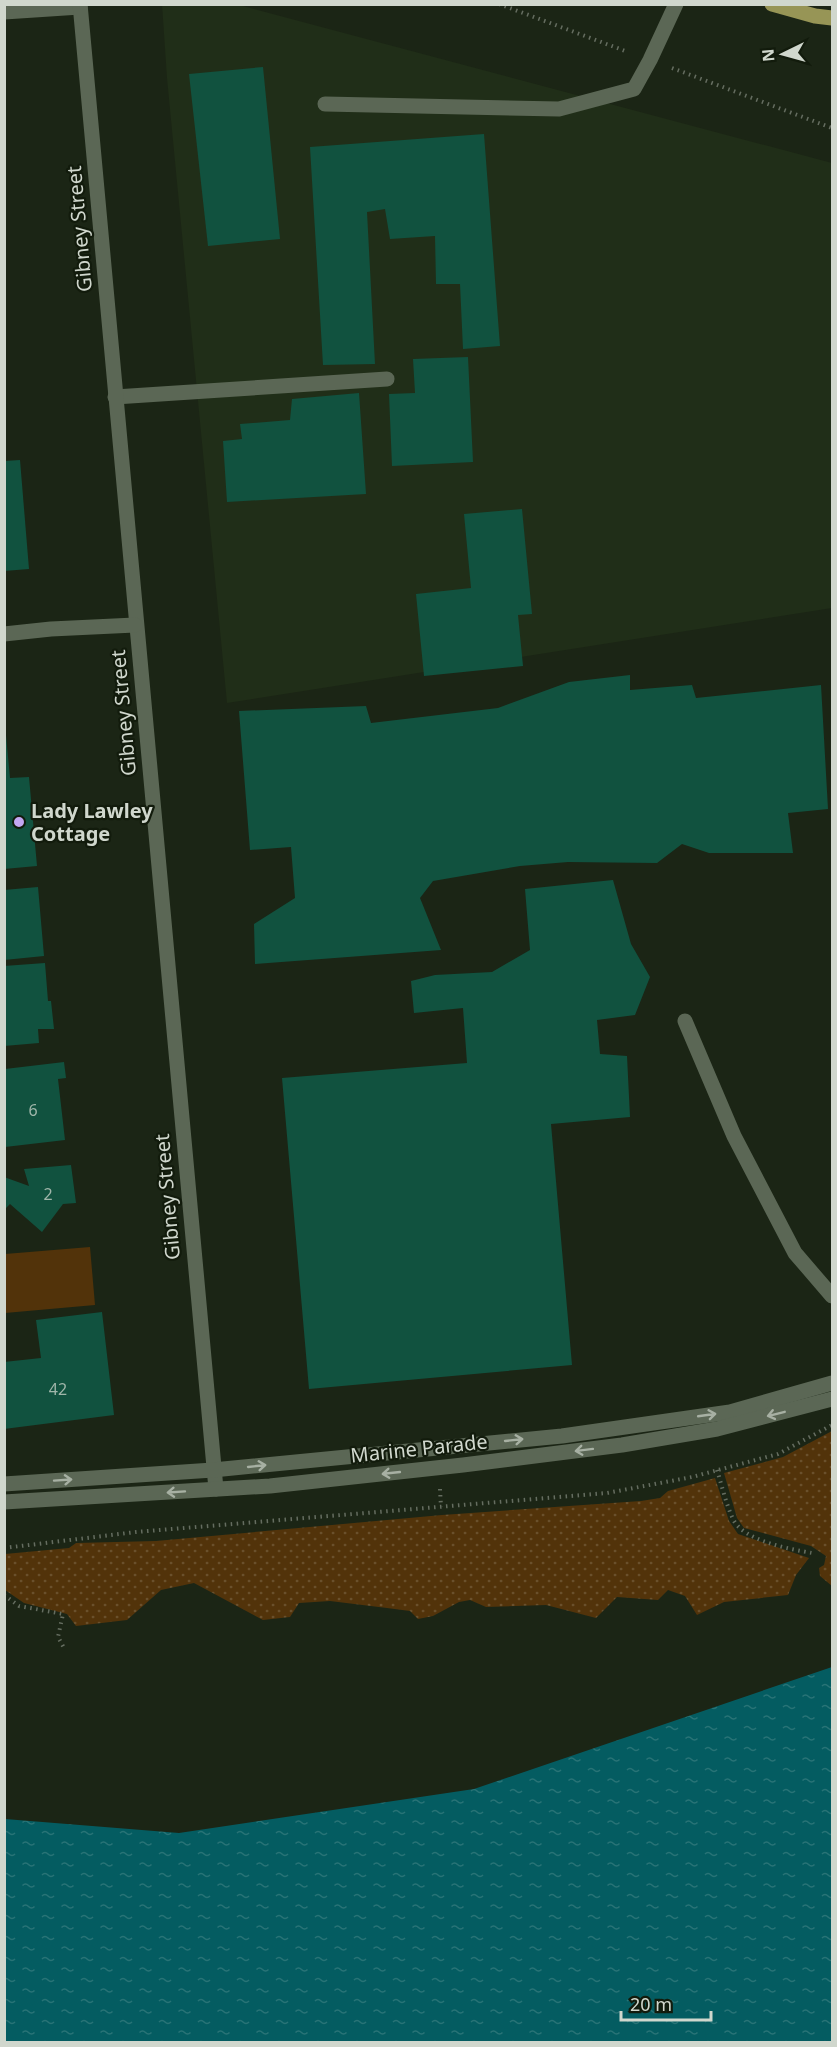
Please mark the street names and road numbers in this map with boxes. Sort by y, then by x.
street label: Gibney Street [60,165,98,293]
street label: Gibney Street [104,649,142,777]
street label: Gibney Street [148,1133,186,1261]
street label: Marine Parade [349,1427,489,1469]

